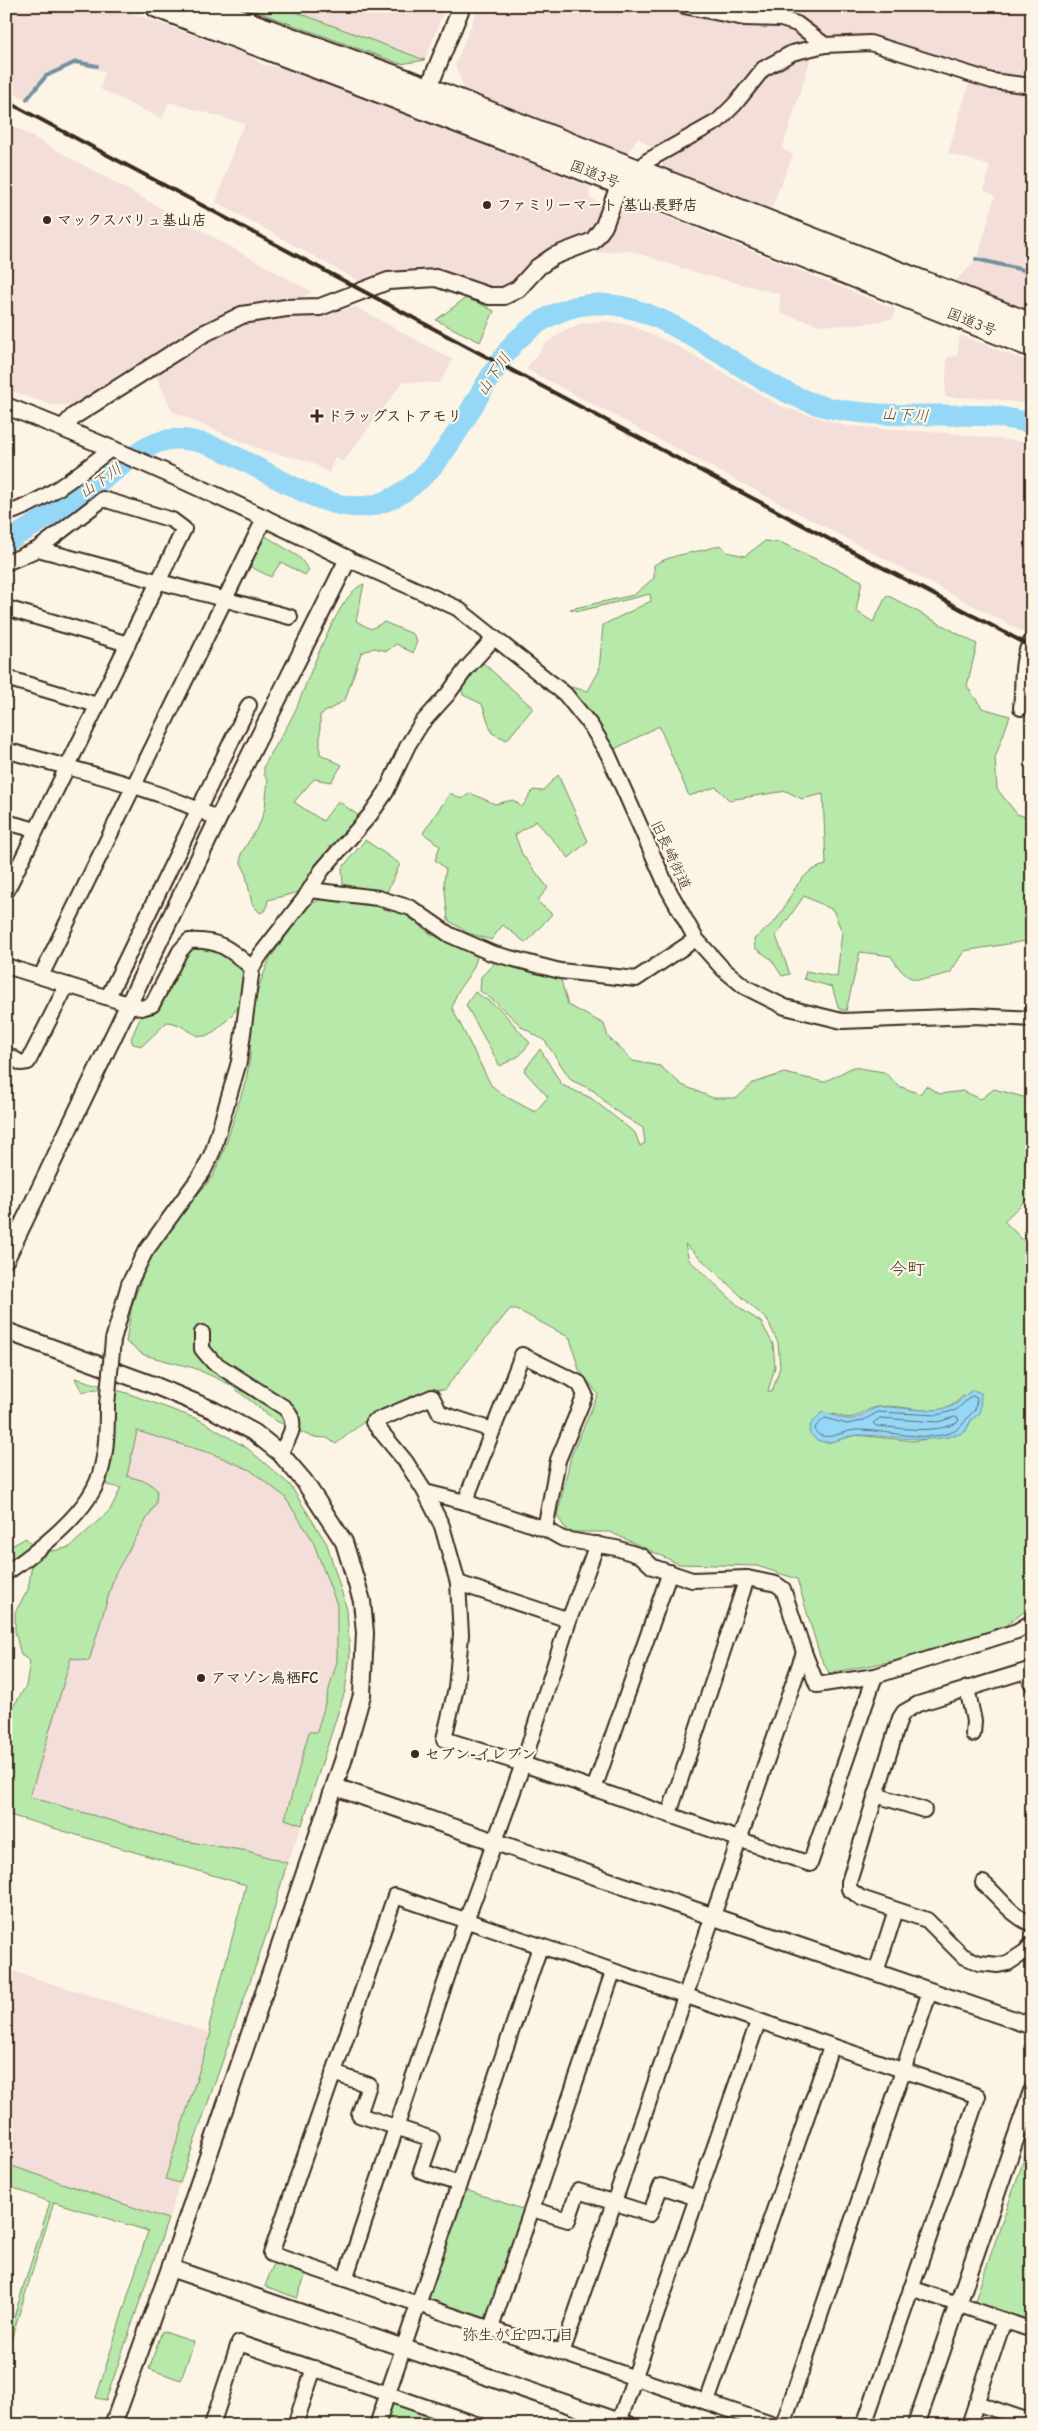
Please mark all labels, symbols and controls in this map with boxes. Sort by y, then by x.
street label: 国道3号 [567,156,623,192]
place label: ファミリーマート 基山長野店 [497,196,698,214]
marker: ファミリーマート 基山長野店 [481,199,493,211]
place label: マックスバリュ基山店 [57,211,207,229]
marker: マックスバリュ基山店 [41,214,53,226]
street label: 国道3号 [944,304,1000,340]
water label: 山下川 [473,350,515,399]
water label: 山下川 [881,405,929,425]
place label: ドラッグストアモリ [327,407,462,425]
marker: ドラッグストアモリ [311,410,323,422]
water label: 山下川 [76,460,125,502]
street label: 旧長崎街道 [647,817,695,893]
district label: 今町 [889,1259,925,1280]
place label: アマゾン鳥栖FC [211,1669,318,1687]
marker: アマゾン鳥栖FC [195,1672,207,1684]
place label: セブン-イレブン [425,1745,536,1763]
marker: セブン-イレブン [409,1748,421,1760]
district label: 弥生が丘四丁目 [462,2326,574,2344]

